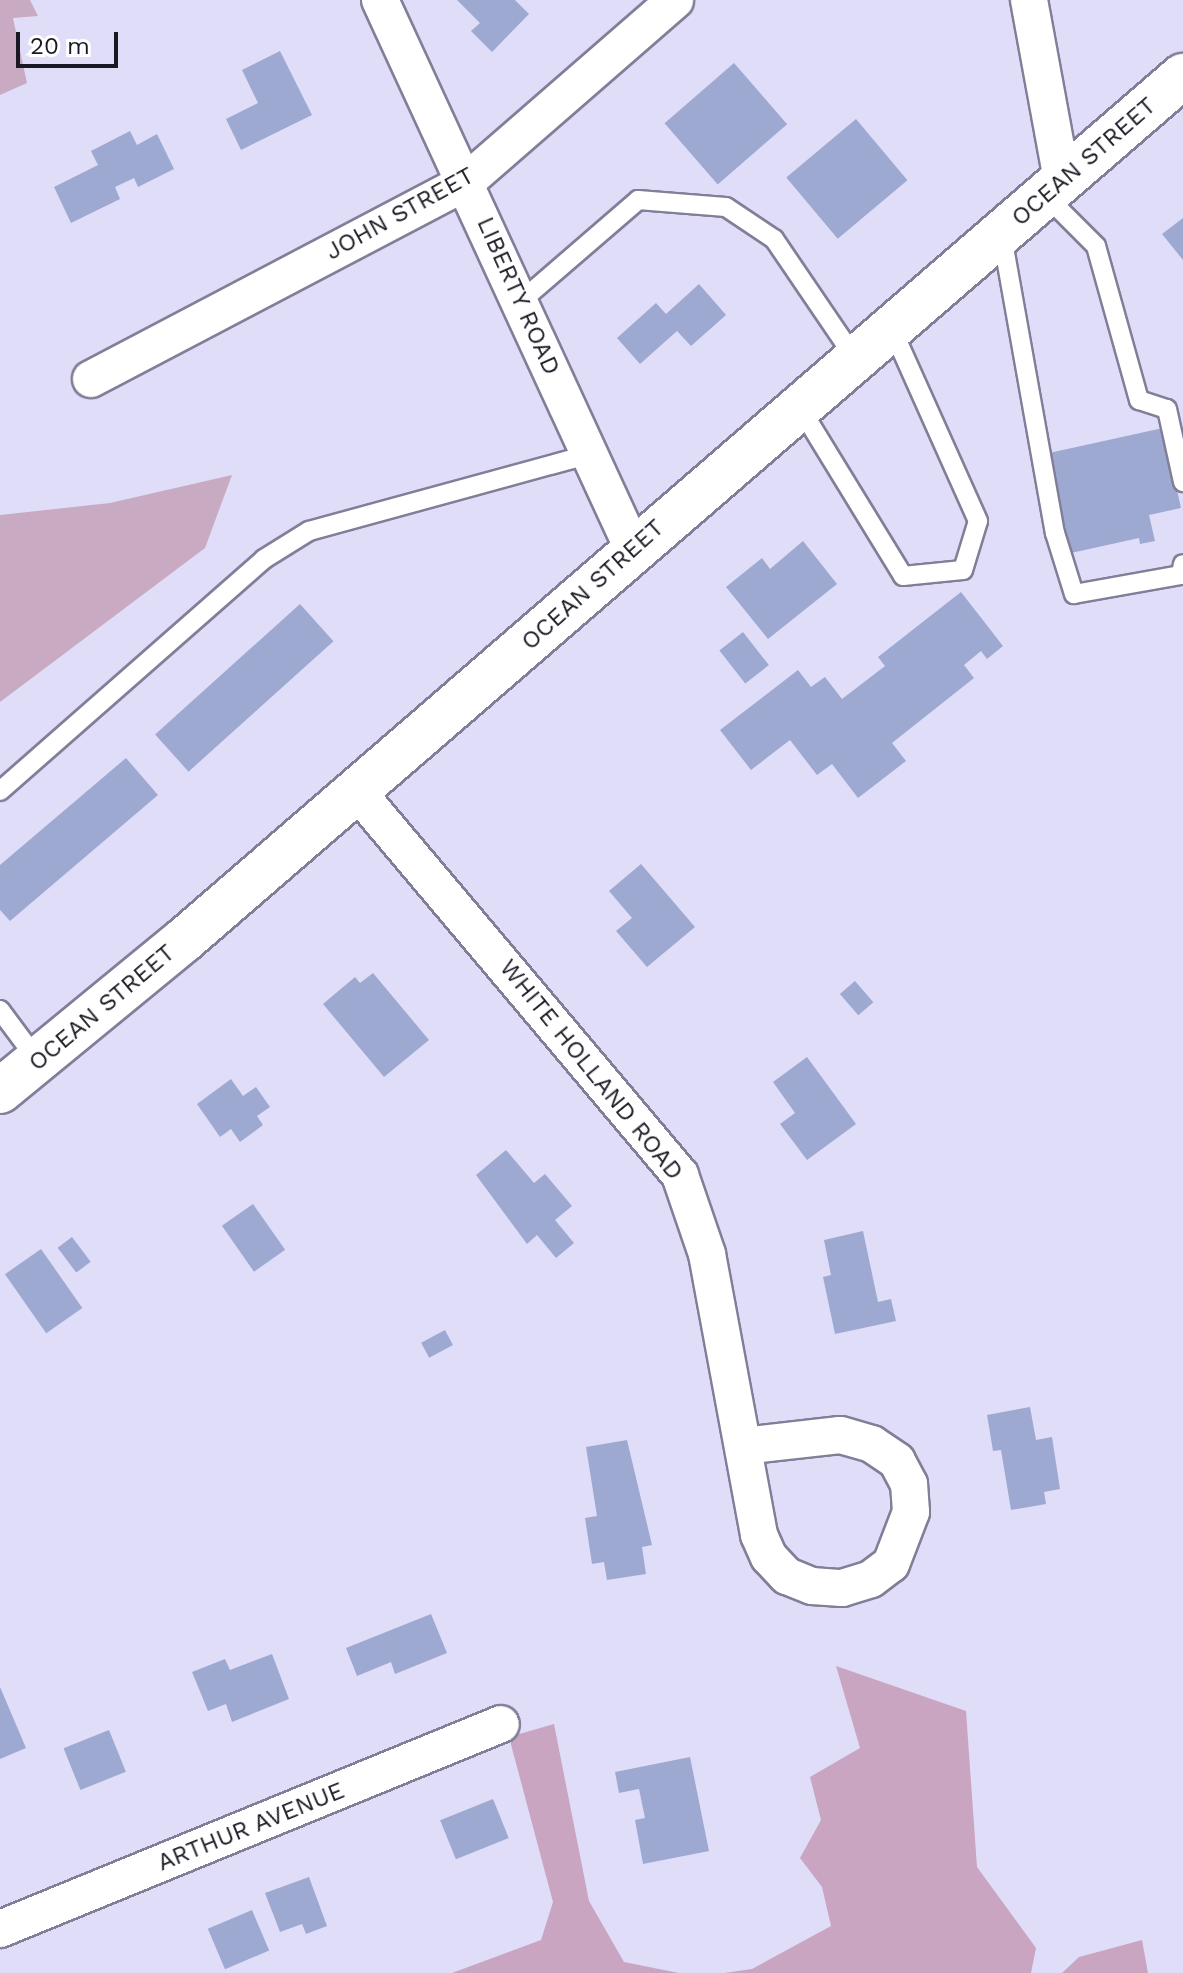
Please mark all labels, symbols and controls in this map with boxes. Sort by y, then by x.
scale bar [20,16,122,66]
text: 20 m [30,32,90,60]
street label: OCEAN STREET [1006,92,1162,232]
street label: JOHN STREET [321,161,479,267]
street label: LIBERTY ROAD [470,212,566,380]
street label: OCEAN STREET [516,514,670,656]
street label: OCEAN STREET [23,939,181,1077]
street label: WHITE HOLLAND ROAD [493,954,689,1186]
street label: ARTHUR AVENUE [153,1776,349,1878]

